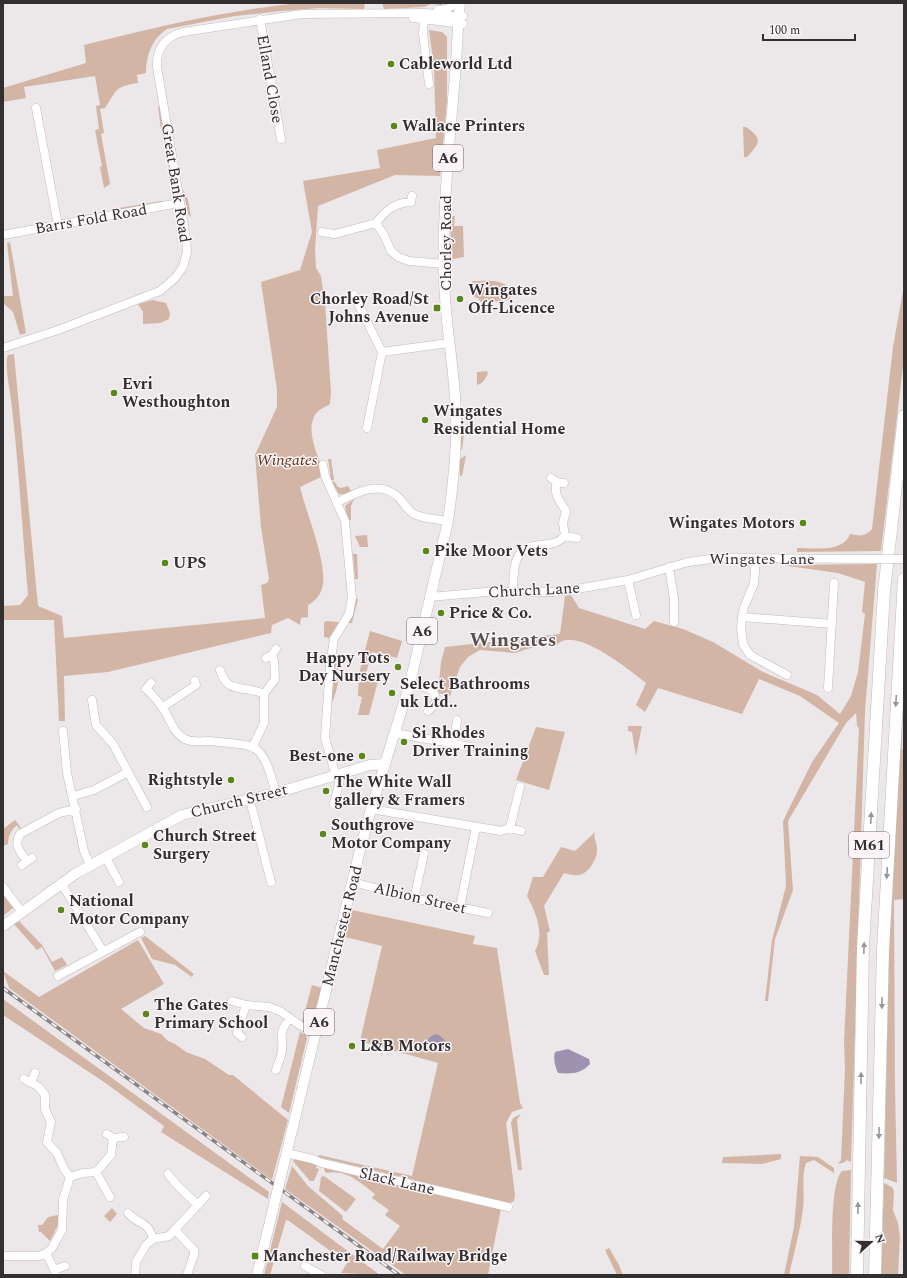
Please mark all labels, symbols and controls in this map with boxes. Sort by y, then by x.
scale bar [763,16,855,42]
text: 100 m [769,21,800,40]
street label: Elland Close [250,33,290,125]
place label: Cableworld Ltd [399,52,513,76]
marker: Cableworld Ltd [386,59,396,69]
place label: Wallace Printers [402,114,525,138]
marker: Wallace Printers [389,121,399,131]
street label: Great Bank Road [155,122,197,244]
road number: A6 [433,145,463,171]
street label: Chorley Road [434,195,458,291]
street label: Barrs Fold Road [33,197,149,241]
place label: Wingates Off-Licence [468,278,555,320]
place label: Chorley Road/St Johns Avenue [310,287,429,329]
marker: Wingates Off-Licence [455,294,465,304]
marker: Chorley Road/St Johns Avenue [432,303,442,313]
place label: Evri Westhoughton [122,372,230,414]
marker: Evri Westhoughton [109,388,119,398]
place label: Wingates Residential Home [433,399,565,441]
marker: Wingates Residential Home [420,415,430,425]
park label: Wingates [256,448,318,472]
place label: Wingates Motors [668,511,795,535]
marker: Wingates Motors [798,518,808,528]
place label: Pike Moor Vets [434,539,548,563]
marker: Pike Moor Vets [421,546,431,556]
street label: Wingates Lane [709,547,815,571]
place label: UPS [173,551,207,575]
marker: UPS [160,558,170,568]
street label: Church Lane [487,576,581,604]
place label: Price & Co. [449,601,532,625]
marker: Price & Co. [436,608,446,618]
road number: A6 [407,618,437,644]
district label: Wingates [470,625,556,655]
place label: Happy Tots Day Nursery [299,646,391,688]
marker: Happy Tots Day Nursery [393,662,403,672]
place label: Select Bathrooms uk Ltd.. [400,672,530,714]
marker: Select Bathrooms uk Ltd.. [387,688,397,698]
one-way arrow [893,695,900,707]
place label: Si Rhodes Driver Training [412,721,528,763]
marker: Si Rhodes Driver Training [399,737,409,747]
place label: Best-one [289,744,354,768]
marker: Best-one [357,751,367,761]
place label: Rightstyle [148,768,223,792]
place label: The White Wall gallery & Framers [334,770,465,812]
marker: Rightstyle [226,775,236,785]
street label: Church Street [188,777,290,825]
marker: The White Wall gallery & Framers [321,786,331,796]
one-way arrow [868,811,874,824]
place label: Southgrove Motor Company [331,813,452,855]
place label: Church Street Surgery [153,824,257,866]
marker: Southgrove Motor Company [318,829,328,839]
road number: M61 [849,832,889,858]
marker: Church Street Surgery [140,840,150,850]
street label: Manchester Road [315,863,369,989]
one-way arrow [884,867,890,880]
street label: Albion Street [371,876,469,920]
place label: National Motor Company [69,889,190,931]
marker: National Motor Company [56,905,66,915]
one-way arrow [860,942,867,954]
place label: The Gates Primary School [154,993,268,1035]
one-way arrow [878,997,885,1009]
marker: The Gates Primary School [141,1009,151,1019]
road number: A6 [304,1009,334,1035]
place label: L&B Motors [360,1034,451,1058]
marker: L&B Motors [347,1041,357,1051]
one-way arrow [858,1071,864,1084]
one-way arrow [875,1127,882,1139]
street label: Slack Lane [357,1161,437,1201]
one-way arrow [855,1201,861,1214]
north arrow [851,1222,891,1262]
text: N [870,1231,889,1246]
place label: Manchester Road/Railway Bridge [263,1244,507,1268]
marker: Manchester Road/Railway Bridge [250,1251,260,1261]

